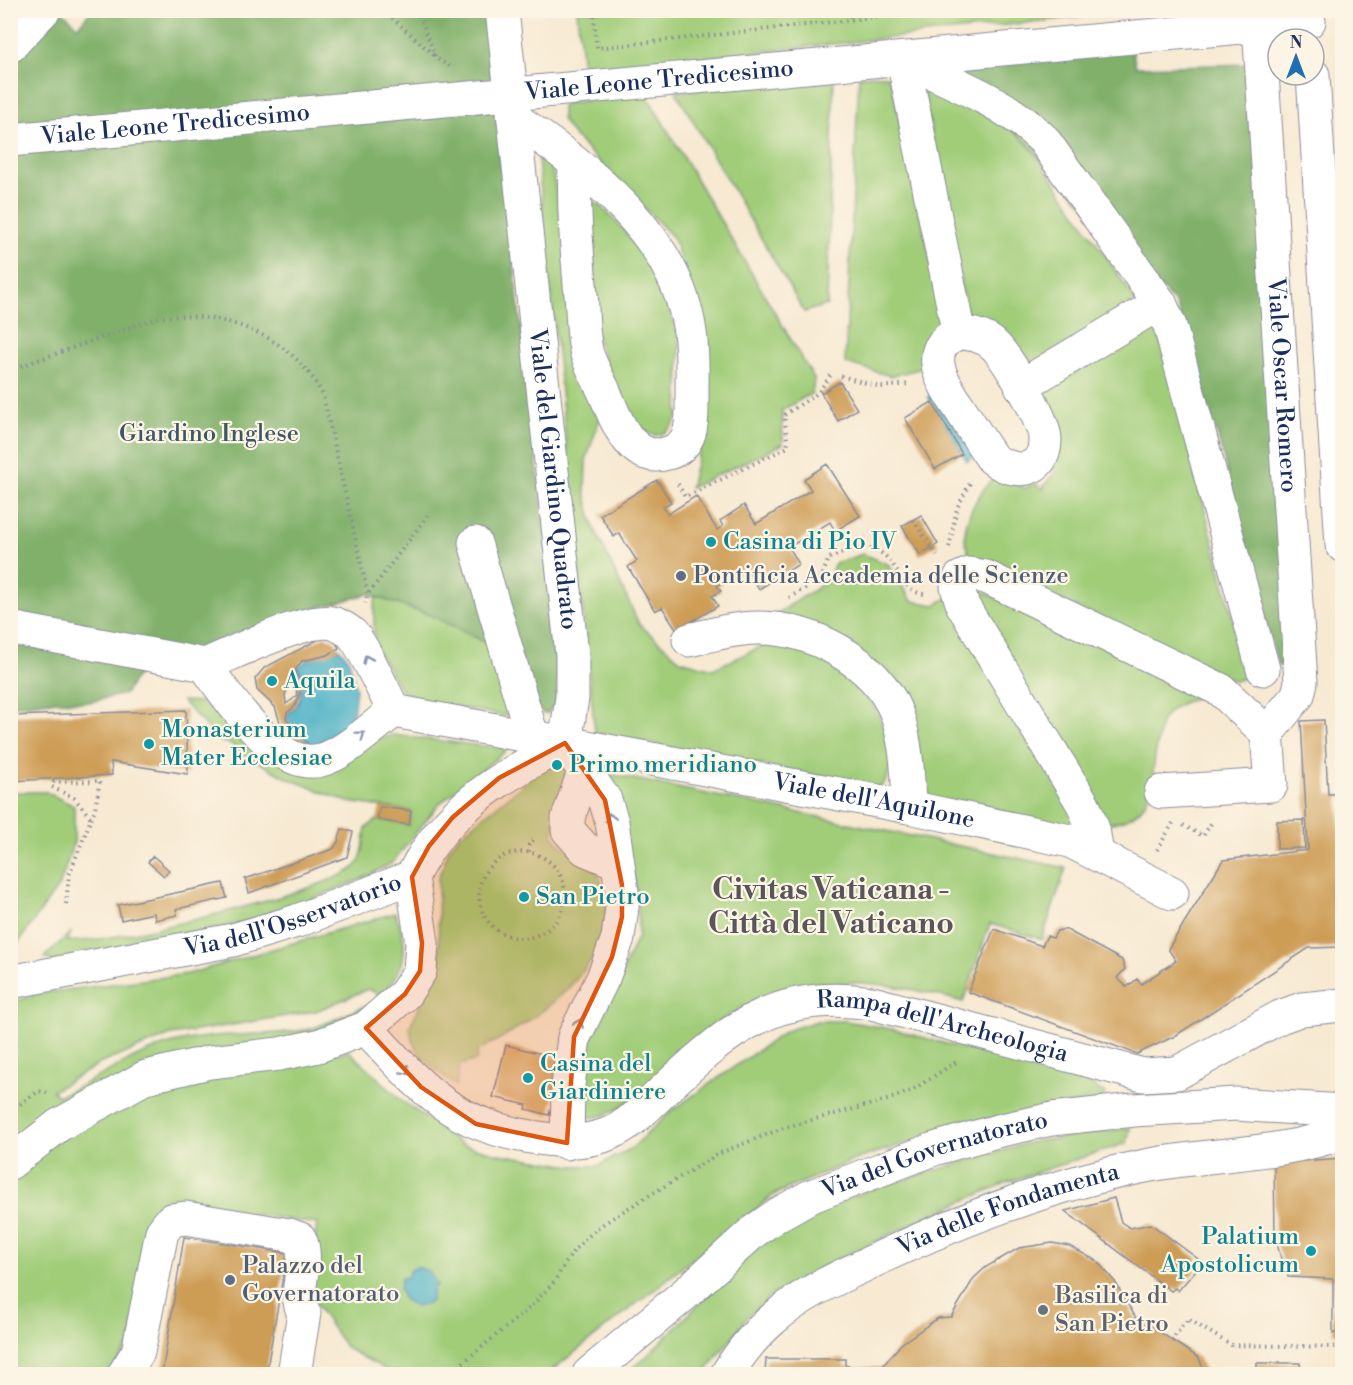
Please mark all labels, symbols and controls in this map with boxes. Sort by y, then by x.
north arrow [1266,27,1326,87]
text: N [1290,33,1303,53]
street label: Viale Leone Tredicesimo [523,53,795,108]
street label: Viale Leone Tredicesimo [39,98,311,152]
street label: Viale Oscar Romero [1260,276,1304,494]
street label: Viale del Giardino Quadrato [522,326,584,631]
park label: Giardino Inglese [119,419,299,449]
place label: Casina di Pio IV [723,527,898,557]
marker: Casina di Pio IV [704,535,718,549]
place label: Pontificia Accademia delle Scienze [693,561,1069,591]
marker: Pontificia Accademia delle Scienze [674,569,688,583]
one-way arrow [362,655,374,666]
place label: Aquila [283,666,357,696]
marker: Aquila [265,674,279,688]
place label: Monasterium Mater Ecclesiae [161,715,333,773]
one-way arrow [355,731,366,742]
marker: Monasterium Mater Ecclesiae [142,737,156,751]
place label: Primo meridiano [569,750,757,780]
marker: Primo meridiano [550,758,564,772]
street label: Viale dell'Aquilone [769,767,977,835]
one-way arrow [605,812,618,822]
street label: Via dell'Osservatorio [180,867,406,964]
district label: Civitas Vaticana - Città del Vaticano [708,871,954,943]
place label: San Pietro [536,882,650,912]
marker: San Pietro [517,890,531,904]
street label: Rampa dell'Archeologia [816,985,1072,1070]
one-way arrow [572,1018,584,1029]
place label: Casina del Giardiniere [540,1049,666,1107]
one-way arrow [398,1063,409,1074]
marker: Casina del Giardiniere [521,1071,535,1085]
street label: Via del Governatorato [817,1105,1051,1206]
street label: Via delle Fondamenta [891,1157,1123,1263]
place label: Palatium Apostolicum [1160,1222,1299,1280]
marker: Palatium Apostolicum [1304,1244,1318,1258]
place label: Palazzo del Governatorato [242,1251,399,1309]
marker: Palazzo del Governatorato [223,1273,237,1287]
place label: Basilica di San Pietro [1054,1281,1169,1339]
marker: Basilica di San Pietro [1036,1303,1050,1317]

